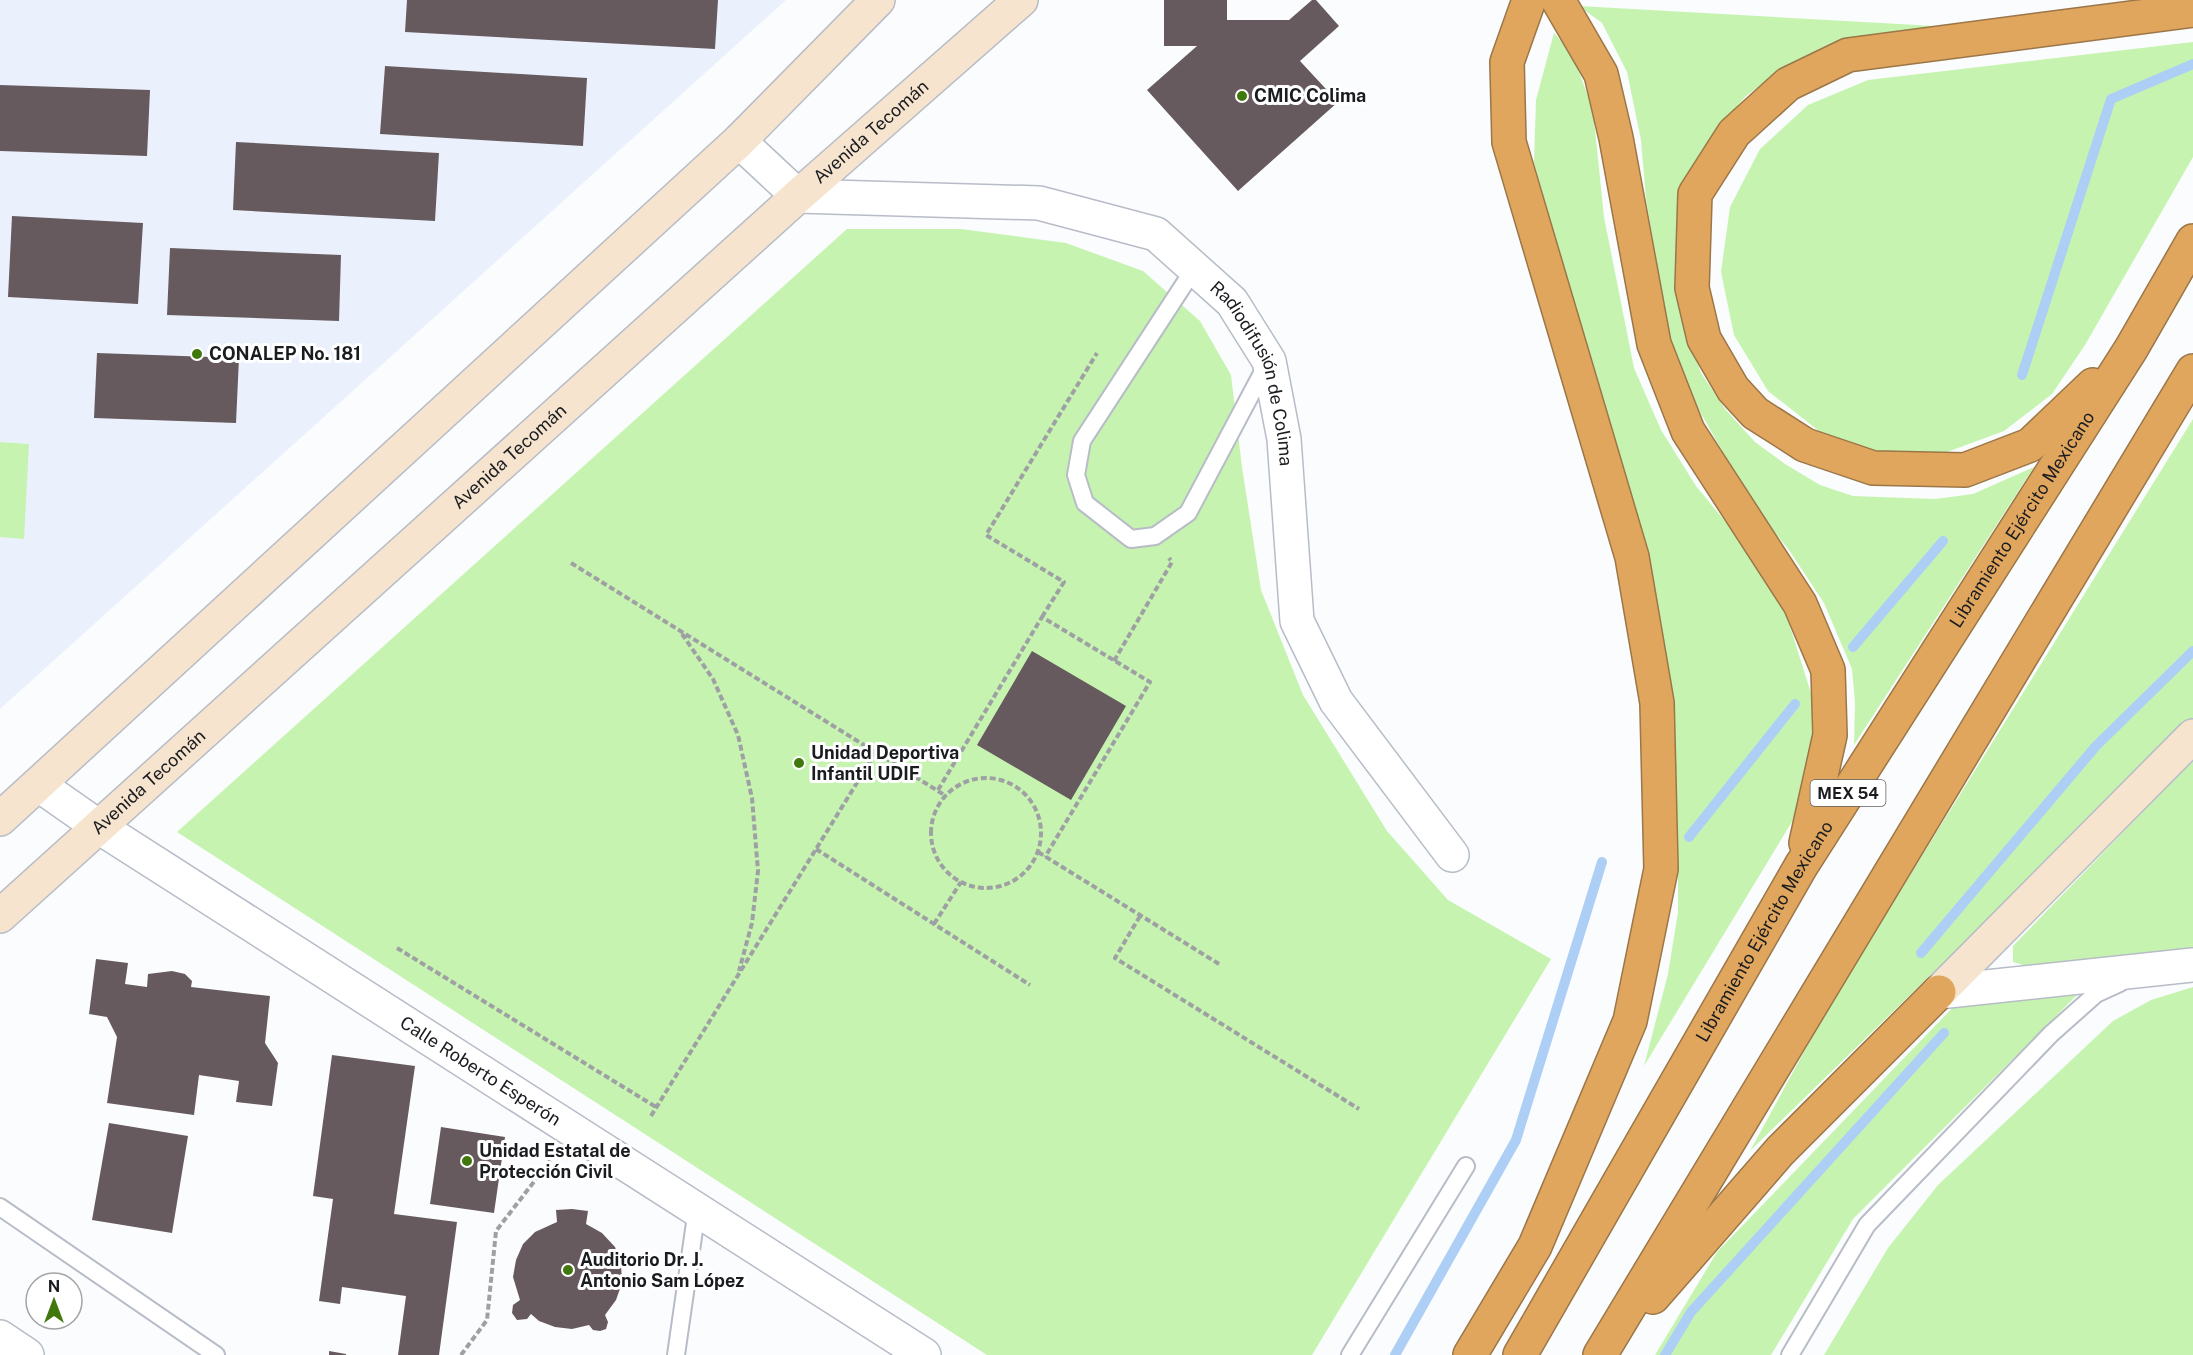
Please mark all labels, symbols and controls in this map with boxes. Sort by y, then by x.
street label: Avenida Tecomán [809,75,933,188]
place label: CMIC Colima [1254,85,1366,106]
marker: CMIC Colima [1235,89,1249,103]
street label: Radiodifusión de Colima [1206,277,1297,467]
place label: CONALEP No. 181 [209,343,361,364]
marker: CONALEP No. 181 [190,347,204,361]
street label: Avenida Tecomán [448,399,570,513]
street label: Libramiento Ejército Mexicano [1945,407,2098,631]
street label: Avenida Tecomán [87,725,209,838]
place label: Unidad Deportiva Infantil UDIF [811,742,959,784]
marker: Unidad Deportiva Infantil UDIF [792,756,806,770]
road number: MEX 54 [1810,780,1886,806]
street label: Libramiento Ejército Mexicano [1691,817,1837,1045]
street label: Calle Roberto Esperón [396,1012,565,1130]
place label: Unidad Estatal de Protección Civil [479,1140,631,1182]
marker: Unidad Estatal de Protección Civil [460,1154,474,1168]
place label: Auditorio Dr. J. Antonio Sam López [580,1249,744,1291]
marker: Auditorio Dr. J. Antonio Sam López [561,1263,575,1277]
north arrow [24,1271,84,1331]
text: N [48,1277,60,1296]

